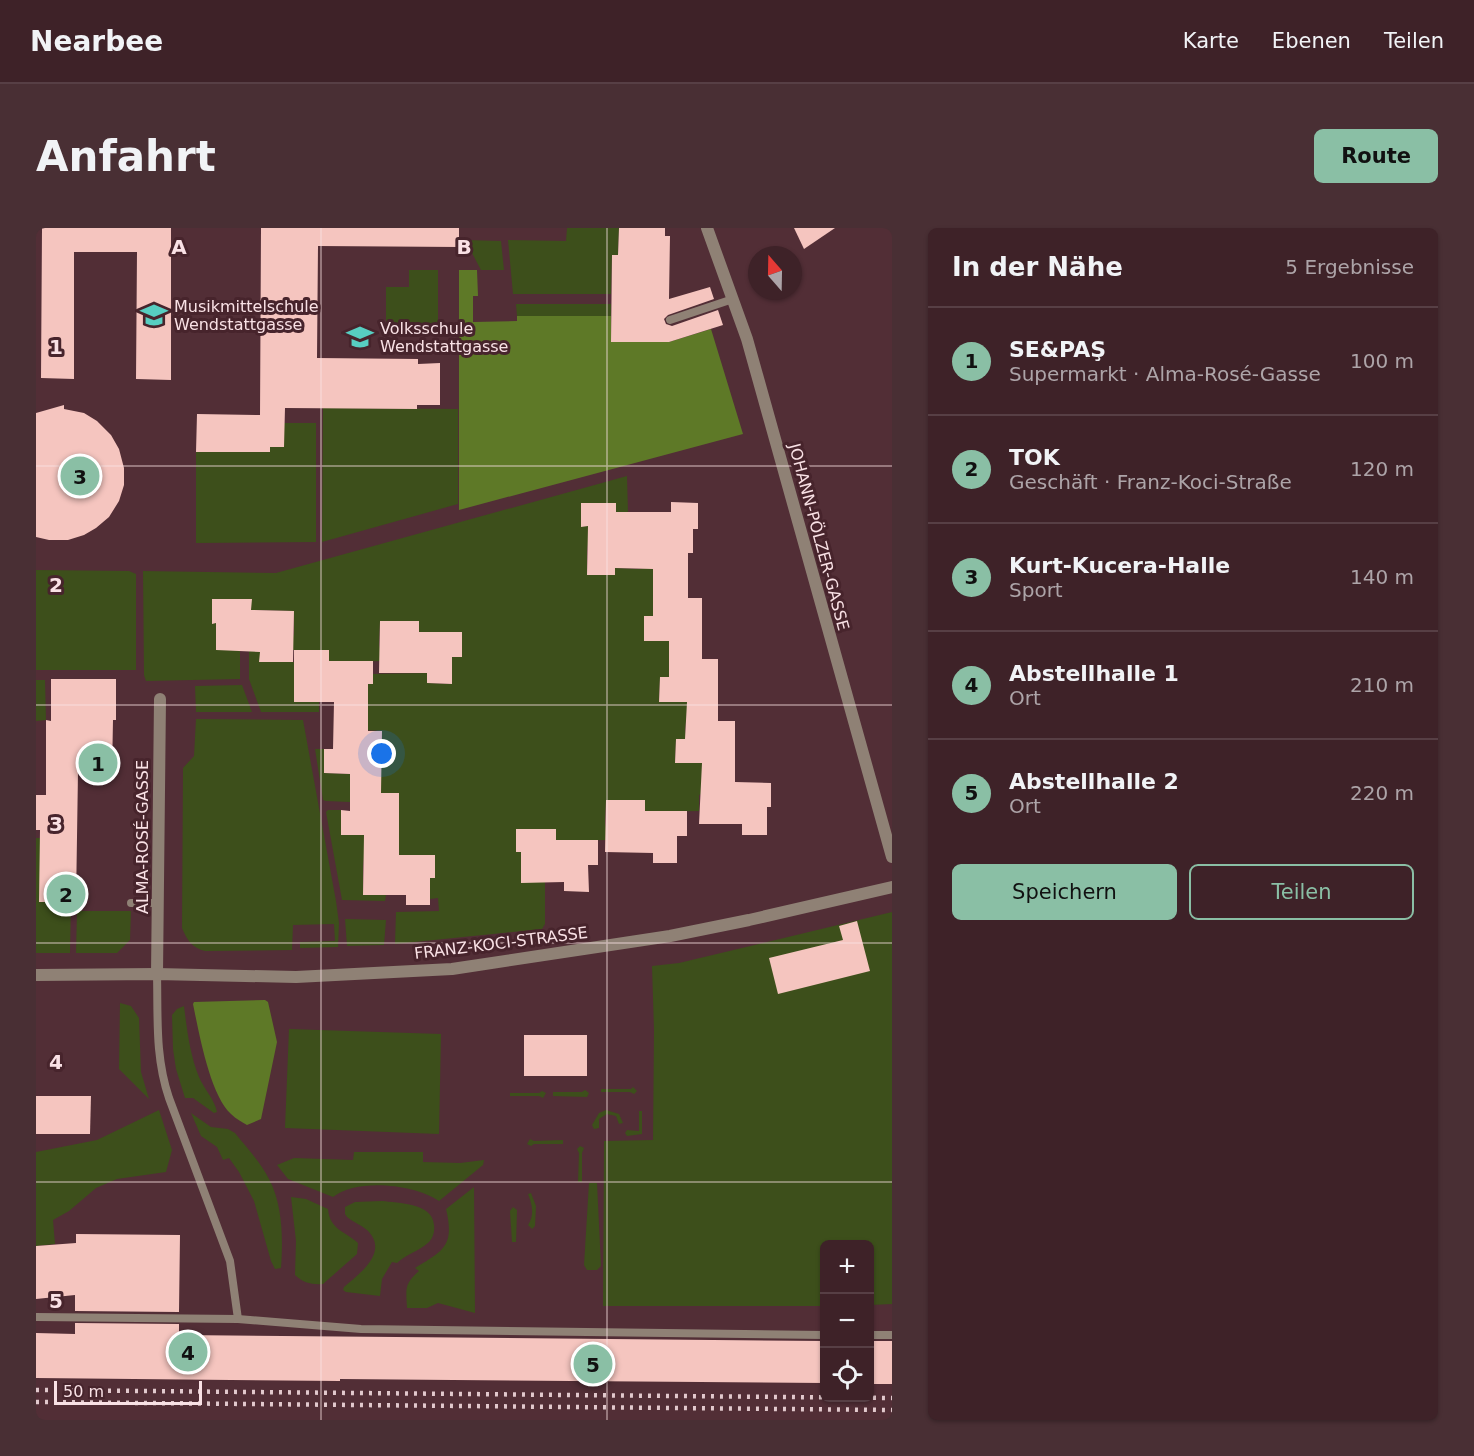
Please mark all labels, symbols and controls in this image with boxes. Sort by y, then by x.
text: Nearbee [30,25,163,58]
text: Karte [1183,29,1239,53]
text: Ebenen [1272,29,1351,53]
text: Teilen [1384,29,1444,53]
button: Route [1314,129,1438,183]
text: Anfahrt [36,132,216,181]
text: A [171,235,187,259]
text: B [456,235,472,259]
north arrow [748,246,802,300]
text: In der Nähe [952,252,1123,282]
text: 5 Ergebnisse [1285,255,1414,279]
place label: Musikmittelschule Wendstattgasse [174,297,319,334]
school or university icon: Musikmittelschule Wendstattgasse [139,300,169,330]
place label: Volksschule Wendstattgasse [380,319,508,356]
school or university icon: Volksschule Wendstattgasse [345,322,375,352]
text: 1 [49,335,63,359]
text: SE&PAŞ [1009,337,1106,362]
text: 1 [965,349,978,373]
text: 100 m [1350,349,1414,373]
text: Supermarkt · Alma-Rosé-Gasse [1009,362,1321,386]
street label: JOHANN-PÖLZER-GASSE [785,440,853,633]
text: TOK [1009,445,1060,470]
pin: 3 [60,454,99,498]
text: 2 [965,457,978,481]
text: 120 m [1350,457,1414,481]
text: Geschäft · Franz-Koci-Straße [1009,470,1292,494]
text: Kurt-Kucera-Halle [1009,553,1230,578]
text: 3 [965,565,978,589]
text: 140 m [1350,565,1414,589]
text: 2 [49,573,63,597]
text: Sport [1009,578,1063,602]
text: Abstellhalle 1 [1009,661,1179,686]
text: 4 [965,673,978,697]
text: 210 m [1350,673,1414,697]
text: Ort [1009,686,1041,710]
your location [367,739,396,768]
pin: 1 [78,740,118,786]
street label: ALMA-ROSÉ-GASSE [133,760,152,914]
text: Abstellhalle 2 [1009,769,1179,794]
text: 5 [965,781,978,805]
text: 220 m [1350,781,1414,805]
text: Ort [1009,794,1041,818]
text: 3 [49,812,63,836]
button: Speichern [952,864,1177,920]
button: Teilen [1189,864,1414,920]
pin: 2 [46,872,86,916]
street label: FRANZ-KOCI-STRASSE [413,923,589,963]
text: 4 [49,1050,63,1074]
map controls [820,1240,874,1402]
button: + [820,1240,874,1294]
text: 5 [49,1289,63,1313]
button: − [820,1294,874,1348]
pin: 4 [168,1330,208,1374]
pin: 5 [574,1342,612,1386]
button: locate [820,1348,874,1402]
scale bar [54,1378,202,1406]
text: 50 m [63,1382,104,1401]

